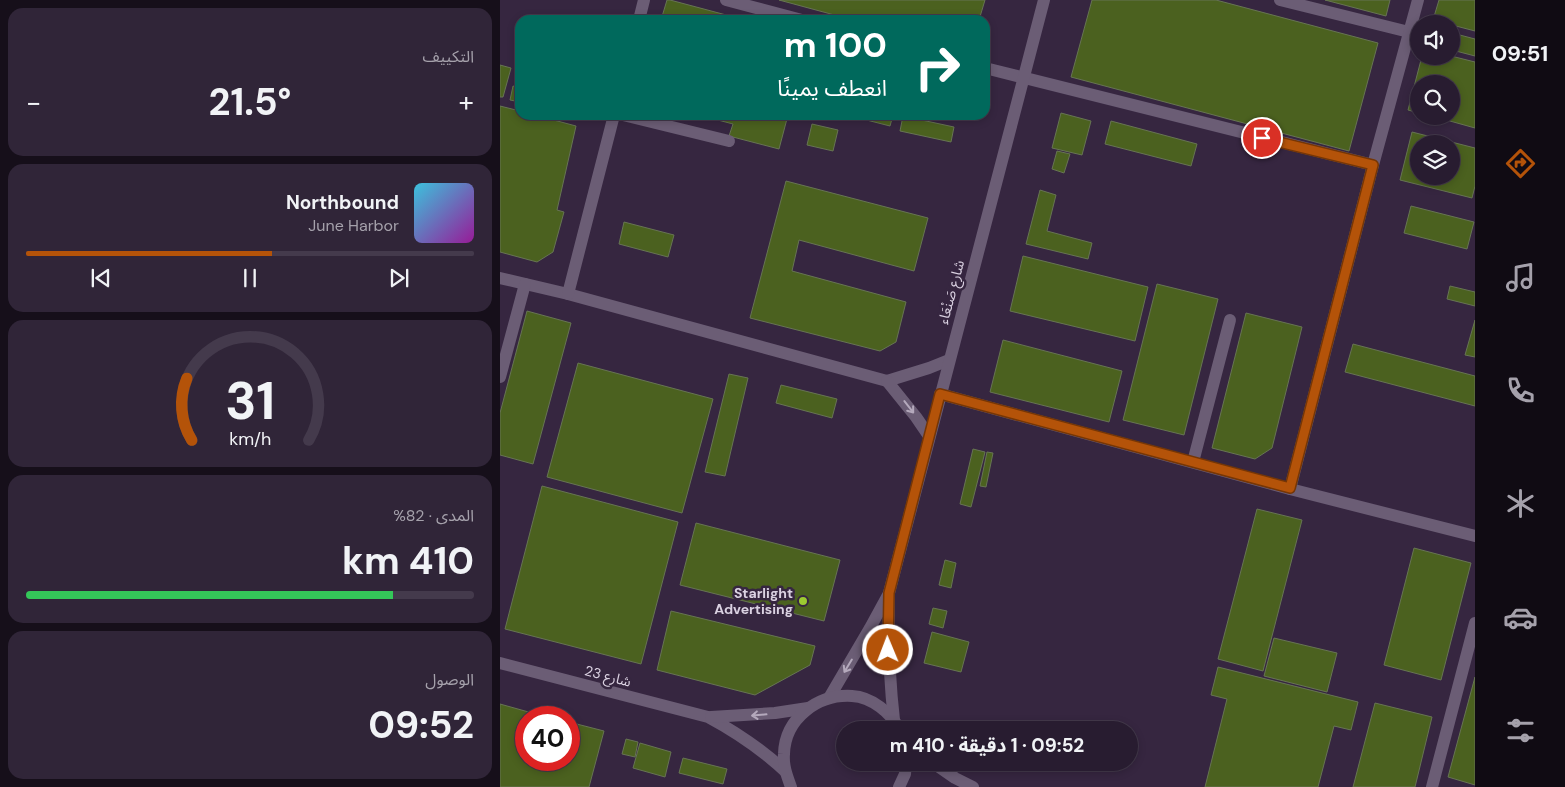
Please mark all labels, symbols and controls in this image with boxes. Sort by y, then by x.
map controls [1410,15,1460,185]
button: sound [1410,15,1460,65]
text: 100 m [784,22,887,68]
icon: right [905,35,970,100]
text: 09:51 [1492,39,1548,68]
text: التكييف [422,46,474,67]
text: انعطف يمينًا [777,74,887,103]
button: search [1410,75,1460,125]
text: 21.5° [209,77,291,127]
text: − [26,84,41,121]
text: + [459,84,474,121]
pin [1241,117,1283,159]
icon: arrive [1248,124,1276,152]
button: layers [1410,135,1460,185]
icon: directions [1503,146,1538,181]
text: Northbound [286,190,399,215]
text: June Harbor [308,215,399,236]
street label: شارع صَنْعَاء [934,258,970,327]
icon: music [1503,260,1538,295]
icon: previous [87,264,115,292]
icon: pause [236,264,264,292]
icon: next [385,264,413,292]
text: 31 [225,367,275,435]
icon: phone [1503,373,1538,408]
one-way arrow [903,401,914,414]
text: km/h [229,427,271,451]
icon: climate [1503,486,1538,521]
text: المدى · 82% [393,505,474,526]
text: 410 km [342,536,474,586]
place label: Starlight Advertising [714,584,793,618]
marker: Starlight Advertising [797,595,809,607]
icon: car [1503,600,1538,635]
position arrow [861,623,913,675]
one-way arrow [843,659,853,673]
street label: شارع 23 [582,661,633,693]
text: الوصول [425,669,474,690]
text: 09:52 [368,700,474,750]
speed limit sign: 40 [515,706,580,771]
one-way arrow [752,710,768,719]
icon: filters [1503,713,1538,748]
text: 09:52 · 1 دقيقة · 410 m [890,733,1084,758]

